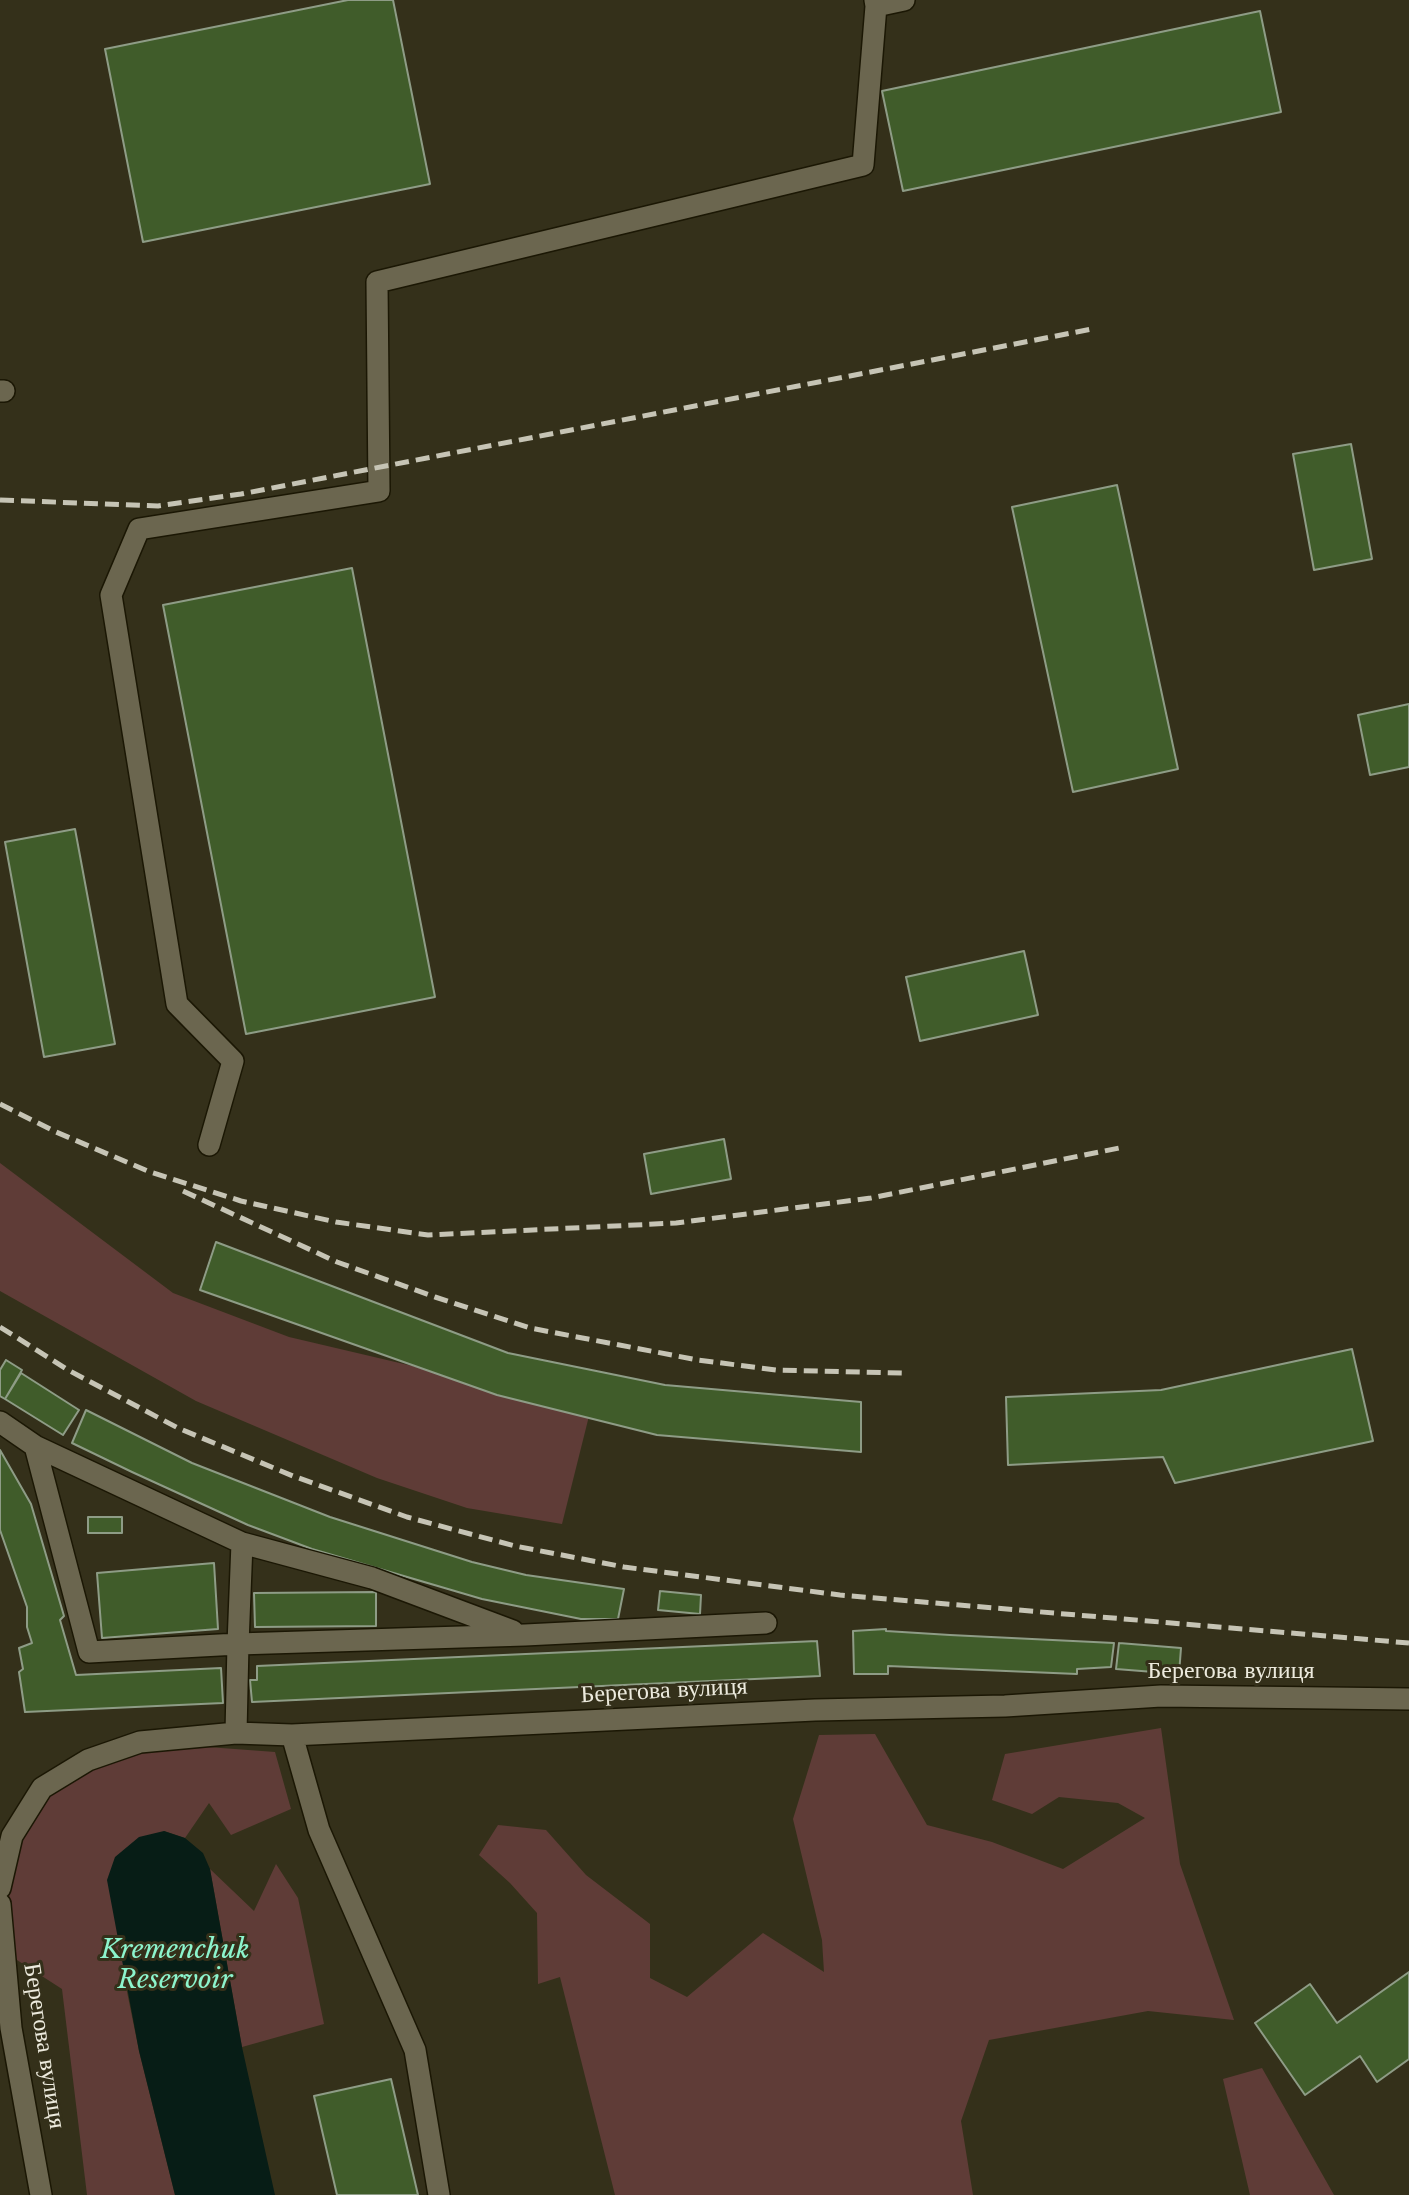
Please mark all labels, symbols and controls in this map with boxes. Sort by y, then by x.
street label: Берегова вулиця [1147,1657,1315,1685]
street label: Берегова вулиця [580,1672,748,1710]
water label: Kremenchuk Reservoir [100,1935,250,1996]
street label: Берегова вулиця [17,1961,71,2131]

